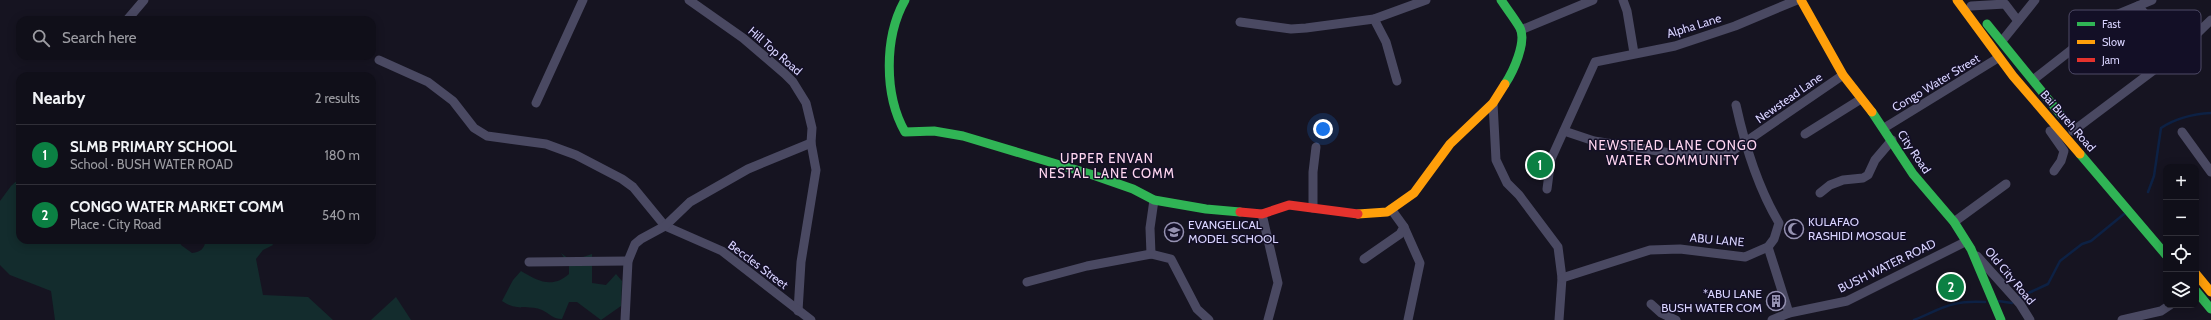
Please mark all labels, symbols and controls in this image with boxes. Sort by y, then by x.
street label: Alpha Lane [1665,10,1723,41]
legend [2069,10,2201,74]
search box [16,16,376,60]
text: Fast [2102,17,2121,31]
street label: Hill Top Road [745,23,805,78]
icon: search [30,27,52,49]
text: Search here [62,29,137,47]
text: Slow [2102,35,2125,49]
street label: Congo Water Street [1889,50,1982,115]
text: Jam [2101,53,2120,67]
street label: Newstead Lane [1752,69,1825,126]
street label: Bai Bureh Road [2038,87,2099,154]
text: Nearby [32,88,85,108]
text: 2 results [315,90,360,106]
your location [1313,119,1333,139]
street label: City Road [1894,127,1934,176]
district label: NEWSTEAD LANE CONGO WATER COMMUNITY [1588,137,1758,168]
text: SLMB PRIMARY SCHOOL [70,138,236,156]
text: 1 [43,147,47,163]
text: 180 m [324,147,360,163]
district label: UPPER ENVAN NESTAL LANE COMM [1039,150,1175,181]
pin: 1 [1527,150,1553,180]
text: School · BUSH WATER ROAD [70,156,233,172]
map controls [2163,164,2199,308]
button: + [2163,164,2199,200]
text: CONGO WATER MARKET COMM [70,198,284,216]
button: − [2163,200,2199,236]
text: 2 [42,207,48,223]
text: 540 m [322,207,360,223]
place label: KULAFAO RASHIDI MOSQUE [1808,214,1907,243]
text: Place · City Road [70,216,161,232]
place label: EVANGELICAL MODEL SCHOOL [1188,217,1278,246]
mosque icon: KULAFAO RASHIDI MOSQUE [1783,218,1805,240]
school or university icon: EVANGELICAL MODEL SCHOOL [1163,221,1185,243]
street label: ABU LANE [1689,230,1745,249]
street label: BUSH WATER ROAD [1835,235,1938,296]
button: locate [2163,236,2199,272]
street label: Beccles Street [725,237,791,292]
street label: Old City Road [1982,244,2039,307]
pin: 2 [1938,272,1964,302]
button: layers [2163,272,2199,308]
place label: *ABU LANE BUSH WATER COM [1661,286,1762,315]
building icon: *ABU LANE BUSH WATER COM [1765,290,1787,312]

